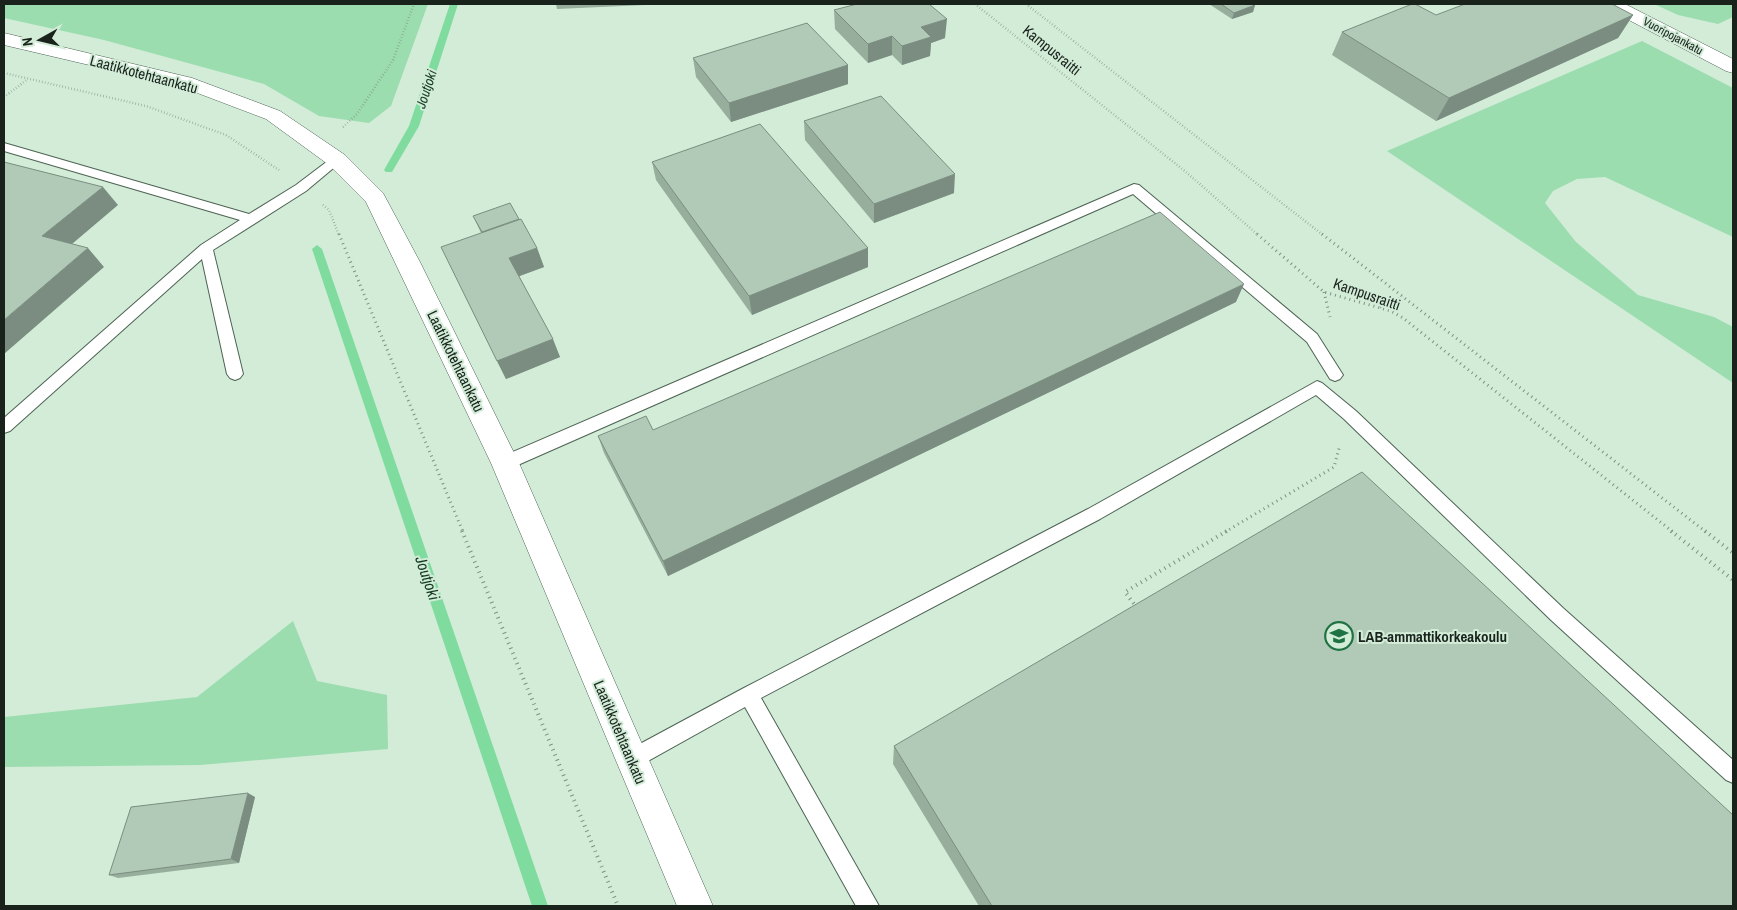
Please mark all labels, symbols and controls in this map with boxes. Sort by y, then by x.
street label: Vuoripojankatu [1640,13,1706,59]
north arrow [15,15,65,65]
street label: Kampusraitti [1018,20,1086,80]
text: N [18,36,37,47]
street label: Laatikkotehtaankatu [88,50,200,98]
water label: Joutjoki [411,67,441,112]
street label: Kampusraitti [1331,273,1403,315]
street label: Laatikkotehtaankatu [422,307,490,415]
water label: Joutjoki [410,552,446,603]
school or university icon: LAB-ammattikorkeakoulu [1324,621,1354,651]
place label: LAB-ammattikorkeakoulu [1358,626,1507,647]
street label: Laatikkotehtaankatu [589,677,651,787]

